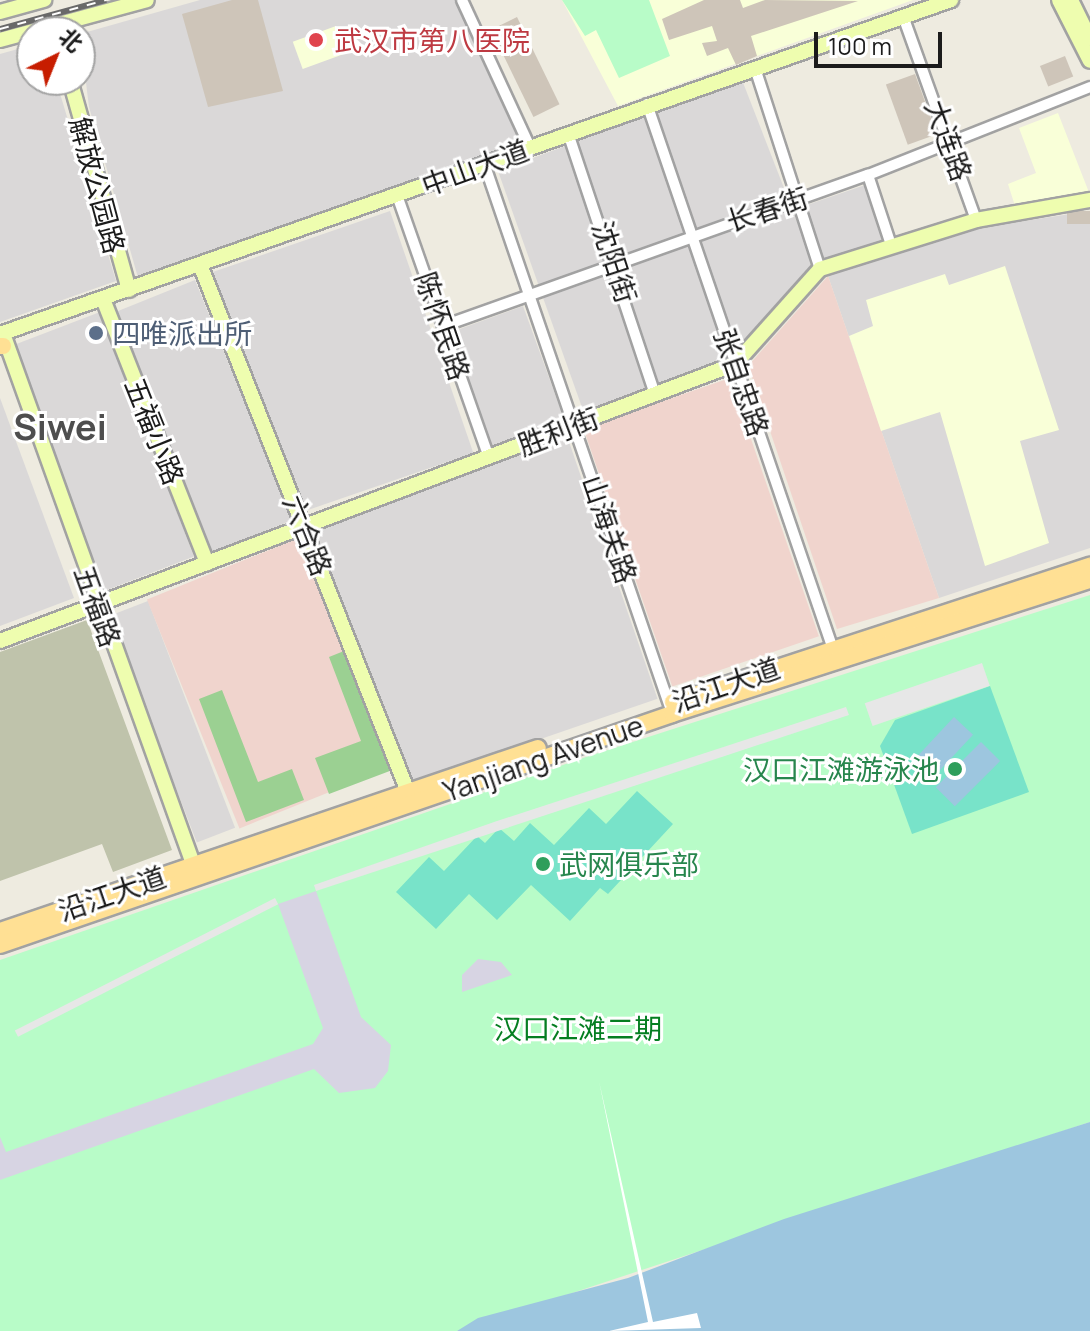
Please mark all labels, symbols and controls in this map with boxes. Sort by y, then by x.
north arrow [16,16,96,96]
scale bar [818,16,946,66]
text: 北 [53,21,89,58]
place label: 武汉市第八医院 [334,23,530,57]
marker: 武汉市第八医院 [305,29,327,51]
text: 100 m [828,29,892,62]
street label: 大连路 [919,95,979,185]
street label: 解放公园路 [64,113,132,257]
street label: 中山大道 [417,132,533,202]
street label: 长春街 [722,180,812,238]
street label: 沈阳街 [586,217,644,307]
street label: 陈怀民路 [409,268,477,384]
place label: 四唯派出所 [112,316,252,350]
marker: 四唯派出所 [87,324,105,342]
street label: 张自忠路 [708,324,776,440]
street label: 五福小路 [118,373,192,489]
street label: 胜利街 [513,400,603,462]
district label: Siwei [13,405,107,449]
street label: 山海关路 [576,471,644,587]
street label: 六合路 [277,490,339,580]
street label: 五福路 [68,561,128,651]
street label: 沿江大道 [668,650,784,718]
street label: Yanjiang Avenue [439,708,647,808]
place label: 汉口江滩游泳池 [743,752,939,786]
marker: 汉口江滩游泳池 [946,760,964,778]
place label: 武网俱乐部 [559,847,699,881]
marker: 武网俱乐部 [534,855,552,873]
street label: 沿江大道 [54,859,170,927]
park label: 汉口江滩二期 [494,1011,662,1045]

